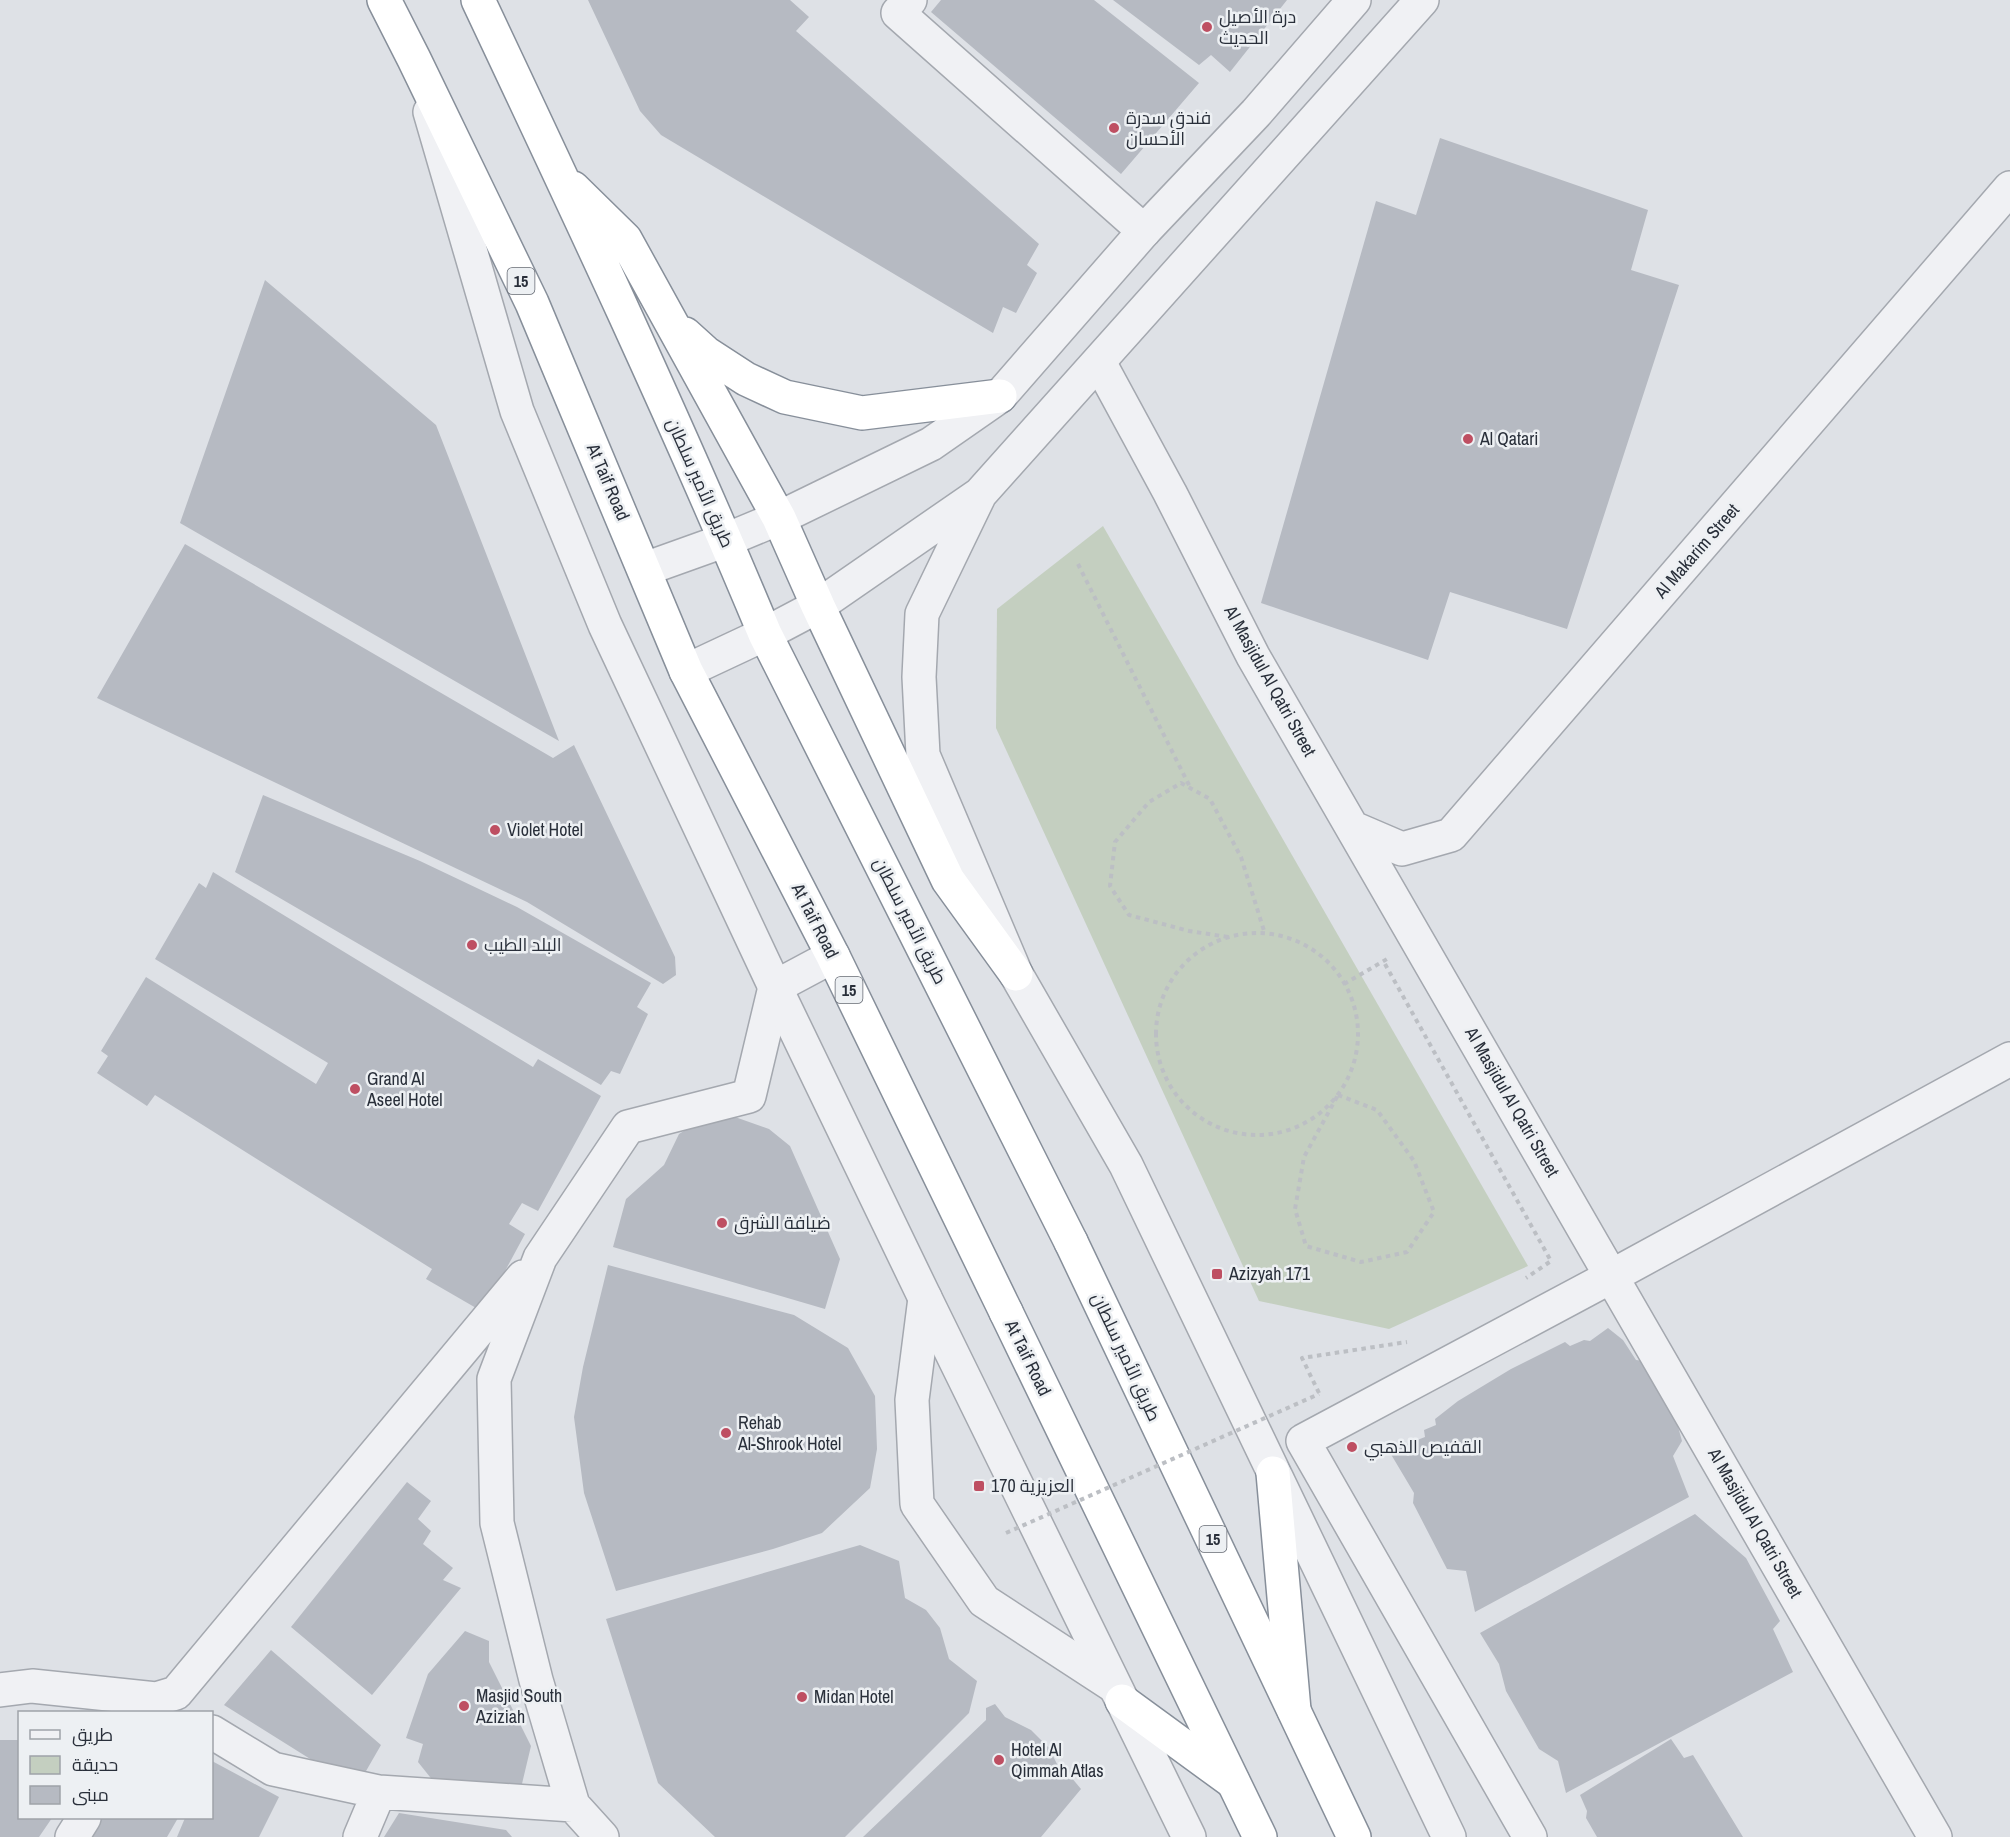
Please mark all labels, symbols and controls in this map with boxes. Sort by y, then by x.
place label: درة الأصيل الحديث [1219,4,1296,50]
marker: درة الأصيل الحديث [1200,20,1214,34]
place label: فندق سدرة الأحسان [1126,105,1211,151]
marker: فندق سدرة الأحسان [1107,121,1121,135]
road number: 15 [508,268,534,294]
street label: طريق الأمير سلطان [661,414,740,551]
place label: Al Qatari [1479,426,1538,451]
marker: Al Qatari [1461,432,1475,446]
street label: At Taif Road [581,439,636,524]
street label: Al Makarim Street [1648,498,1745,604]
street label: Al Masjidul Al Qatri Street [1218,600,1322,761]
place label: Violet Hotel [507,817,583,842]
marker: Violet Hotel [488,823,502,837]
street label: طريق الأمير سلطان [868,853,953,988]
street label: At Taif Road [785,878,845,963]
place label: البلد الطيب [484,932,562,957]
marker: البلد الطيب [465,938,479,952]
road number: 15 [836,977,862,1003]
street label: Al Masjidul Al Qatri Street [1459,1021,1566,1181]
place label: Grand Al Aseel Hotel [366,1066,442,1112]
marker: Grand Al Aseel Hotel [348,1082,362,1096]
place label: ضيافة الشرق [734,1210,831,1235]
marker: ضيافة الشرق [715,1216,729,1230]
place label: Azizyah 171 [1228,1261,1311,1286]
marker: Azizyah 171 [1210,1267,1224,1281]
street label: طريق الأمير سلطان [1086,1288,1167,1425]
street label: At Taif Road [999,1315,1057,1400]
place label: Rehab Al-Shrook Hotel [737,1410,841,1456]
marker: Rehab Al-Shrook Hotel [719,1426,733,1440]
place label: القفيص الذهبي [1364,1434,1482,1461]
marker: القفيص الذهبي [1345,1440,1359,1454]
street label: Al Masjidul Al Qatri Street [1702,1442,1809,1602]
place label: العزيزية 170 [991,1473,1075,1498]
marker: العزيزية 170 [972,1479,986,1493]
road number: 15 [1200,1526,1226,1552]
place label: Masjid South Aziziah [475,1683,562,1729]
place label: Midan Hotel [814,1684,894,1709]
marker: Midan Hotel [795,1690,809,1704]
marker: Masjid South Aziziah [457,1699,471,1713]
legend [18,1711,213,1819]
text: طريق [72,1722,113,1747]
place label: Hotel Al Qimmah Atlas [1011,1737,1104,1783]
text: حديقة [72,1752,118,1777]
marker: Hotel Al Qimmah Atlas [992,1753,1006,1767]
text: مبنى [72,1782,109,1807]

